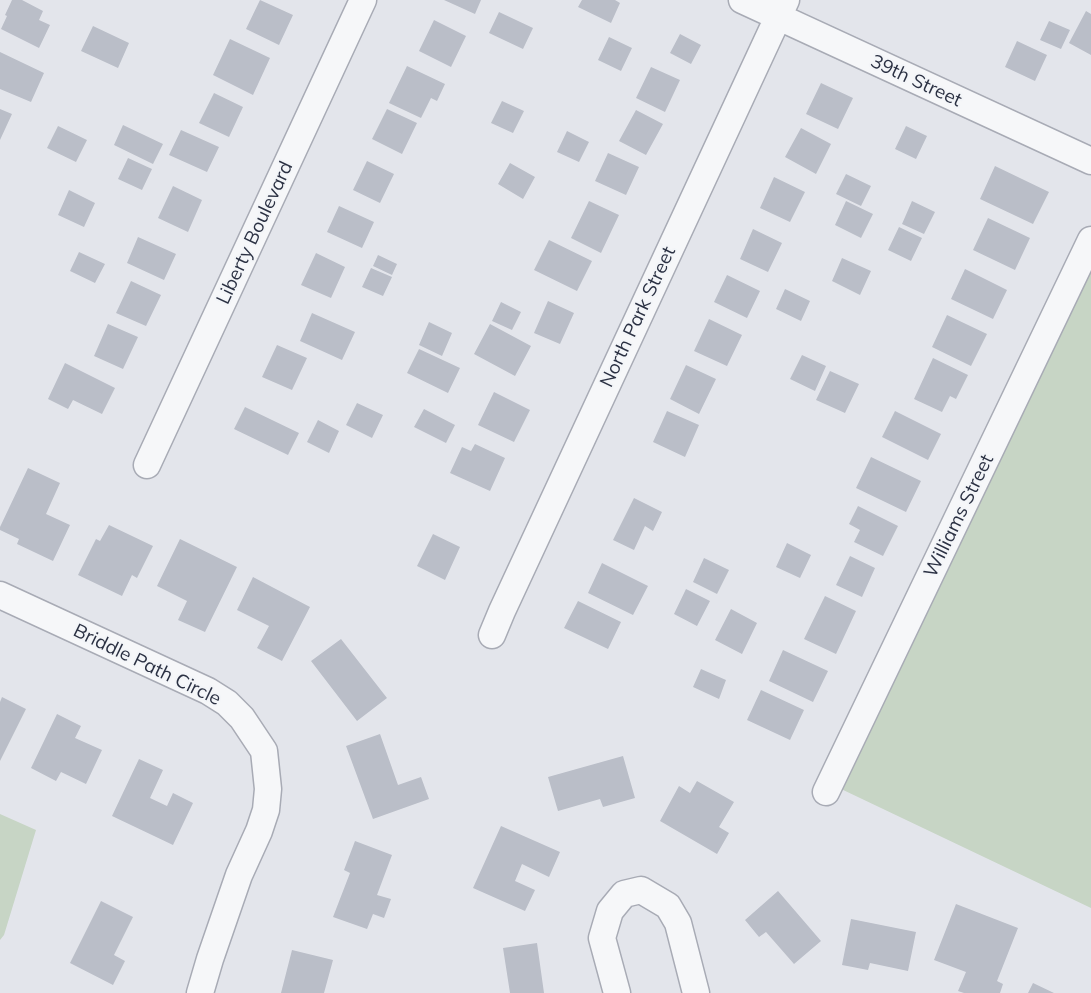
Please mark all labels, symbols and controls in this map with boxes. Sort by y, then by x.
street label: 39th Street [867,50,965,112]
street label: Liberty Boulevard [212,158,298,308]
street label: North Park Street [595,243,681,391]
street label: Williams Street [919,451,999,581]
street label: Briddle Path Circle [69,619,225,711]

